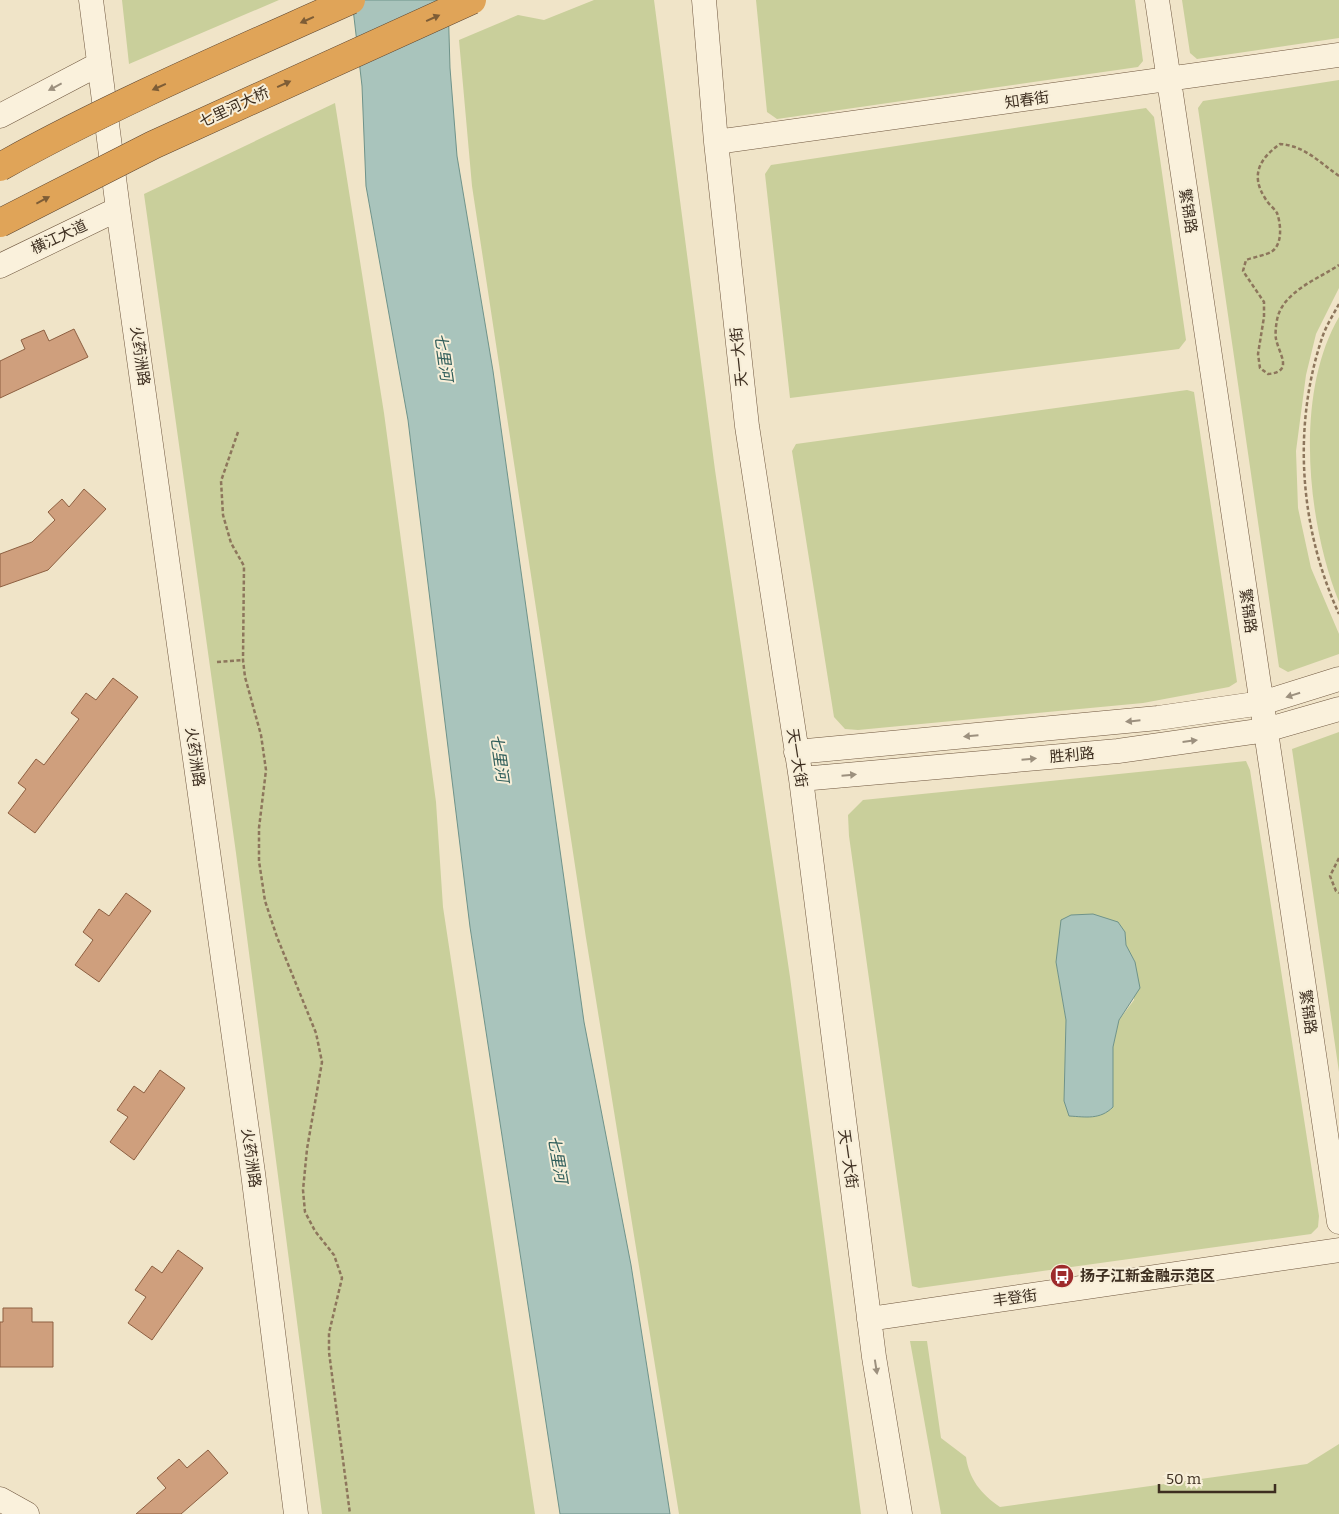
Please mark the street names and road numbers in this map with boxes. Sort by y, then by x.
street label: 七里河大桥 [196,83,272,131]
street label: 知春街 [1003,88,1051,112]
street label: 繁锦路 [1176,187,1200,235]
street label: 横江大道 [28,216,90,258]
street label: 火药洲路 [127,325,153,387]
street label: 天一大街 [727,326,751,388]
street label: 繁锦路 [1236,587,1260,635]
street label: 火药洲路 [182,726,208,788]
street label: 天一大街 [783,727,811,789]
street label: 胜利路 [1049,744,1095,766]
street label: 繁锦路 [1296,988,1320,1036]
street label: 火药洲路 [238,1127,264,1189]
street label: 天一大街 [835,1128,861,1190]
street label: 丰登街 [991,1286,1039,1310]

